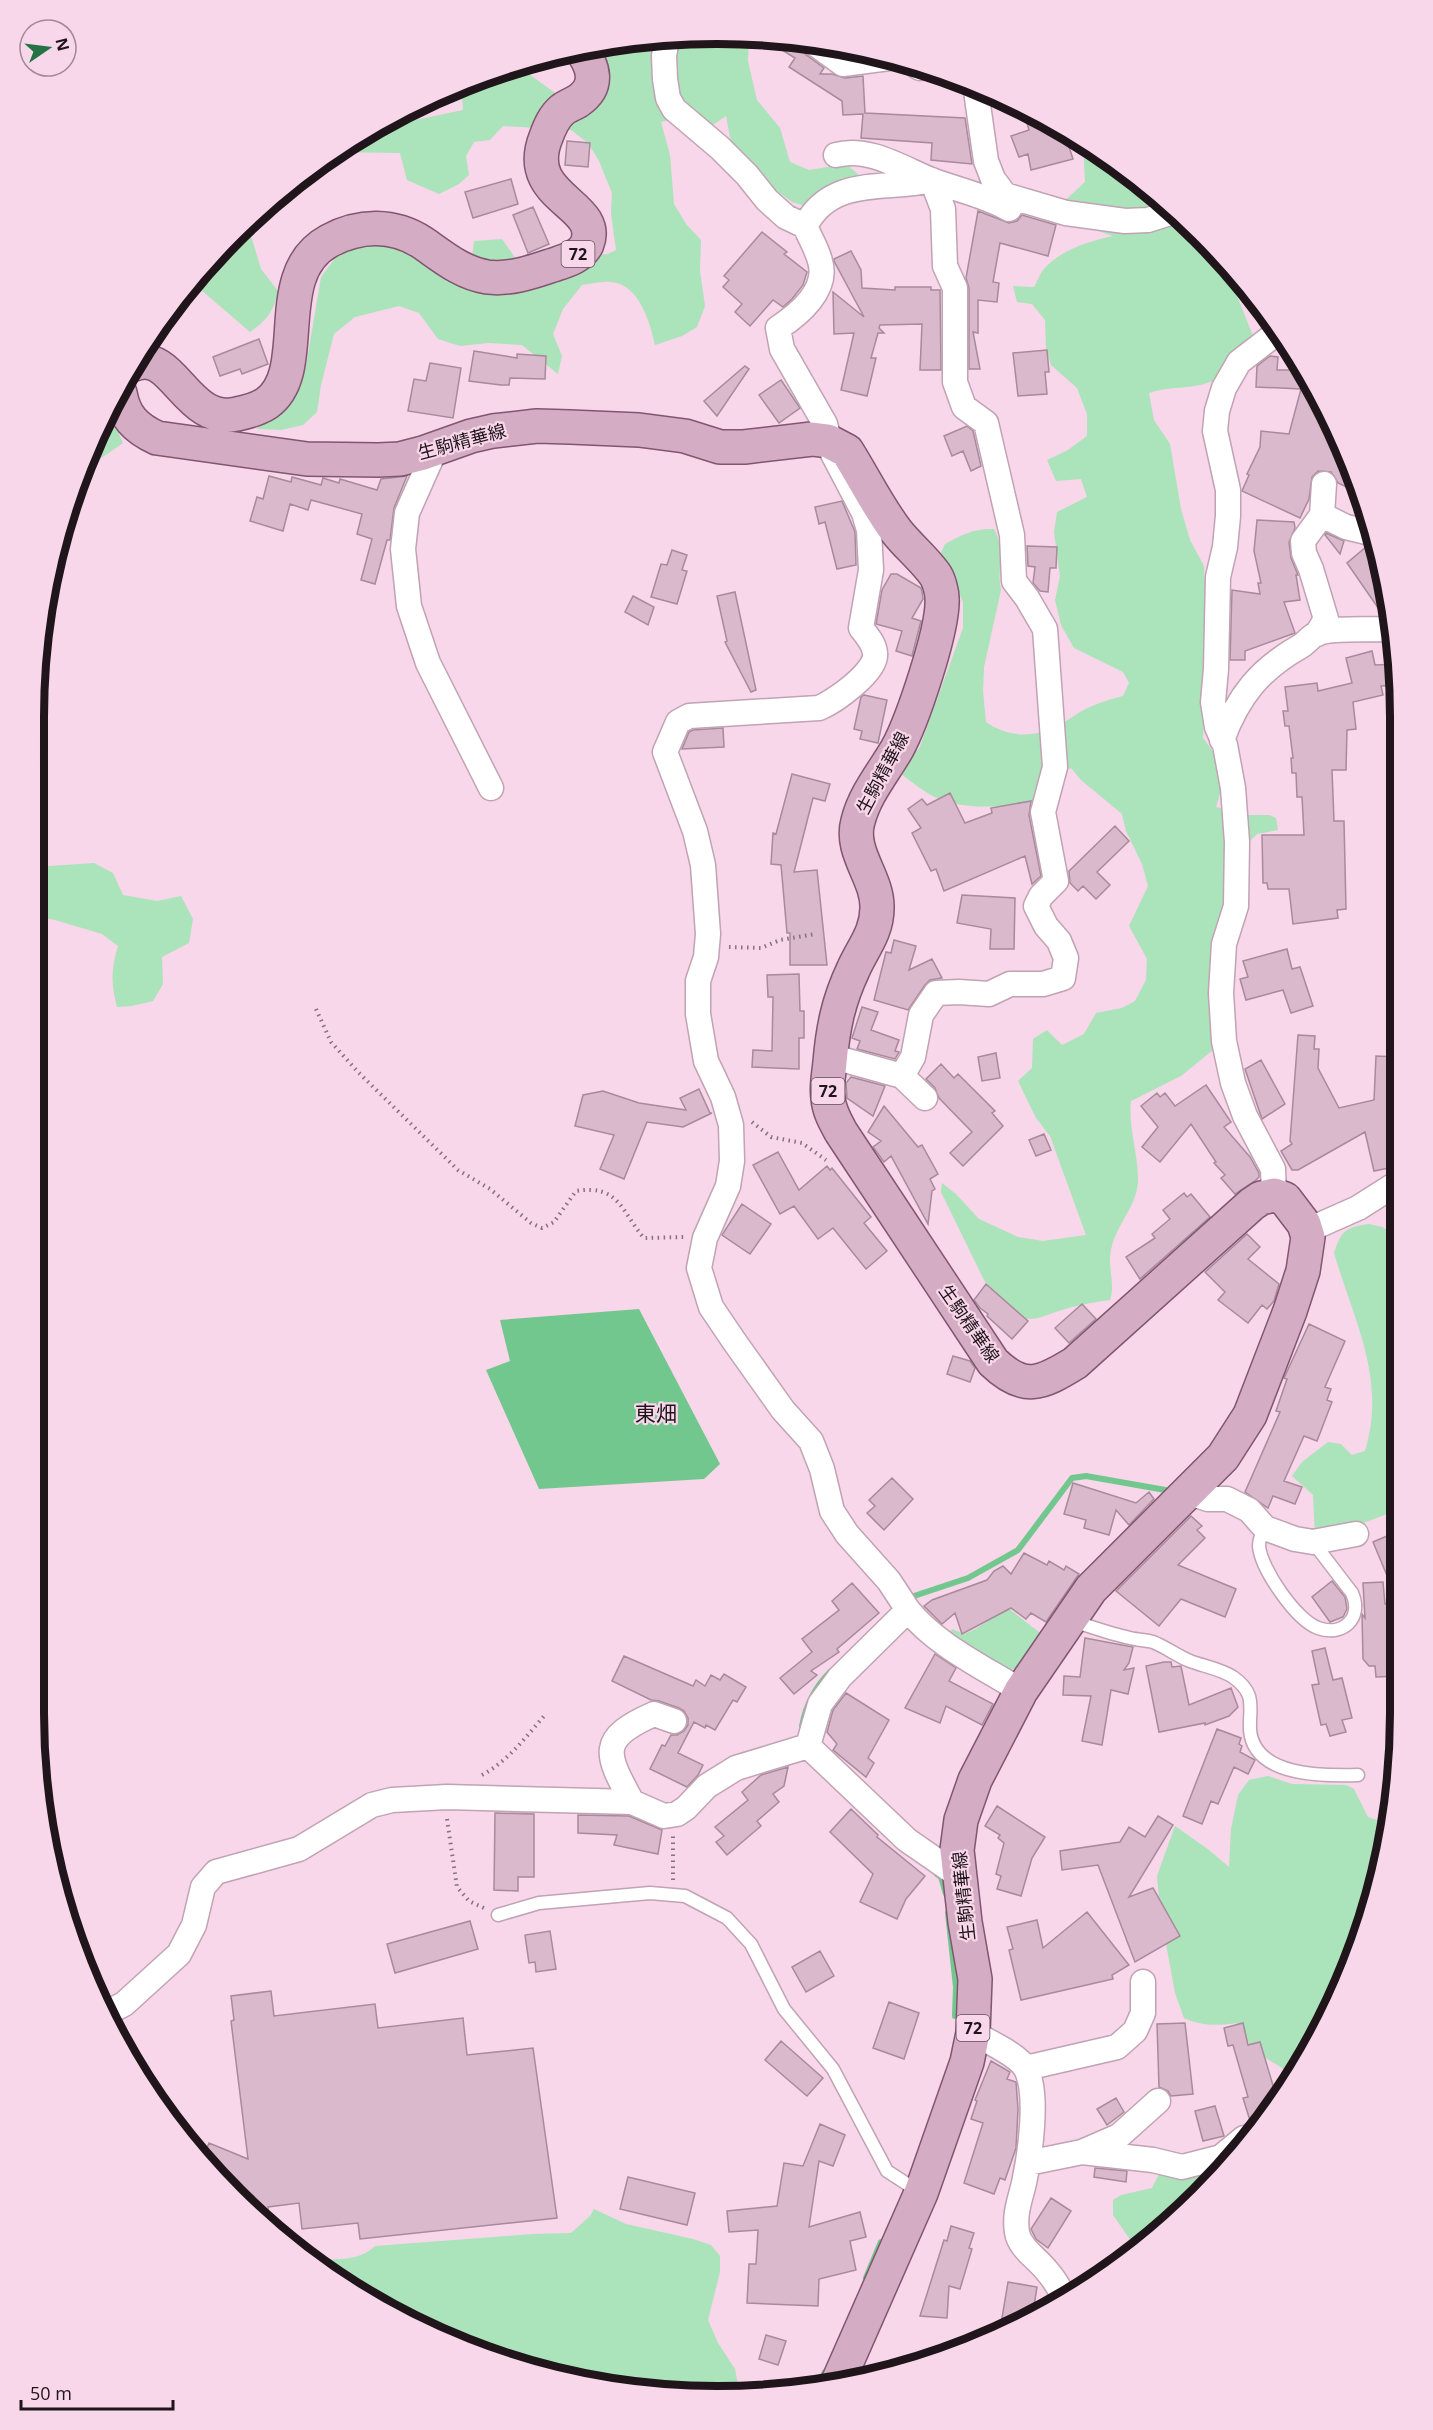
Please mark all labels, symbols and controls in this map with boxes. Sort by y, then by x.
north arrow [18,18,78,78]
text: N [50,35,75,53]
road number: 72 [562,241,594,267]
street label: 生駒精華線 [415,418,508,464]
street label: 生駒精華線 [850,727,914,818]
road number: 72 [812,1078,844,1104]
street label: 生駒精華線 [934,1280,1005,1367]
district label: 東畑 [635,1399,677,1427]
street label: 生駒精華線 [946,1850,980,1942]
road number: 72 [956,2015,990,2041]
scale bar [21,2373,172,2411]
text: 50 m [30,2381,72,2405]

